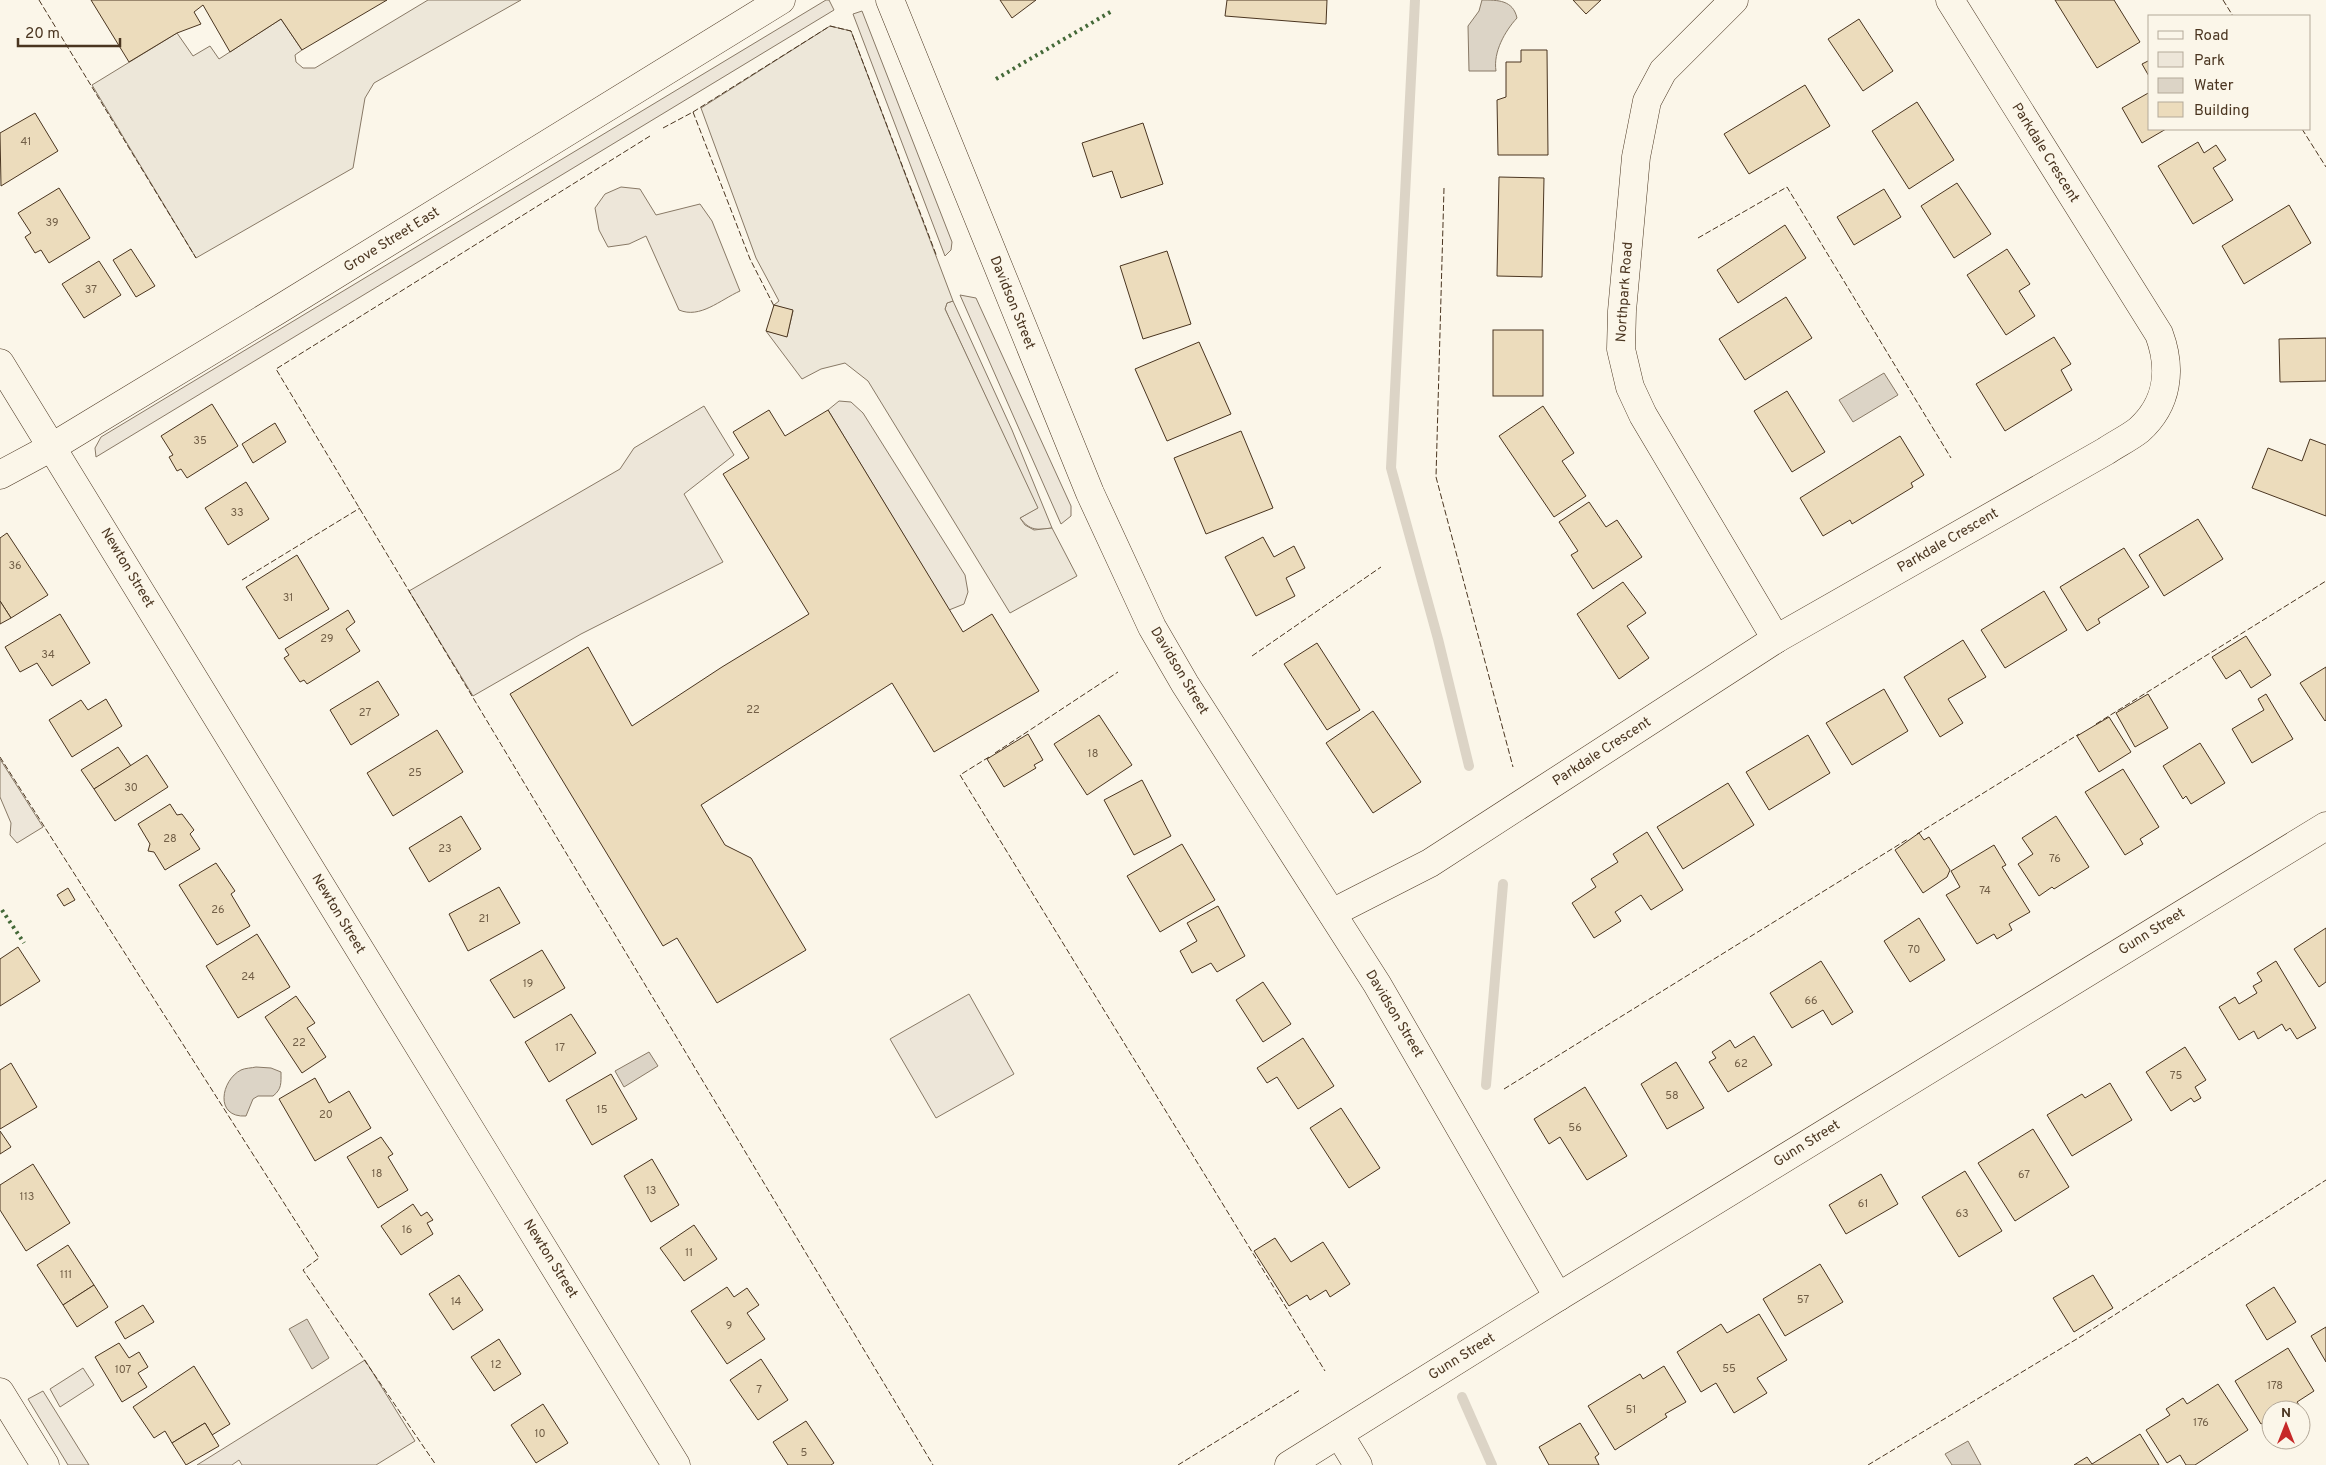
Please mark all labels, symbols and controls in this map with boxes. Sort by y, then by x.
scale bar [18,15,120,47]
legend [2148,15,2311,130]
text: 20 m [25,25,60,44]
text: Road [2194,27,2229,46]
text: Park [2194,52,2225,71]
text: Water [2194,77,2234,96]
street label: Parkdale Crescent [2008,100,2082,206]
text: Building [2194,102,2249,121]
house number: 41 [21,135,31,149]
street label: Grove Street East [341,204,443,276]
house number: 39 [46,216,58,230]
street label: Northpark Road [1613,241,1637,343]
street label: Davidson Street [986,254,1038,352]
house number: 37 [85,283,97,297]
house number: 35 [193,434,207,448]
street label: Parkdale Crescent [1894,505,2002,577]
house number: 33 [230,506,244,520]
street label: Newton Street [97,525,157,611]
house number: 36 [8,559,22,573]
house number: 31 [283,591,293,605]
street label: Davidson Street [1146,624,1212,718]
house number: 29 [320,632,334,646]
house number: 34 [41,648,55,662]
house number: 22 [746,703,760,717]
house number: 27 [359,706,371,720]
street label: Parkdale Crescent [1550,714,1654,790]
house number: 18 [1088,747,1098,761]
house number: 25 [408,766,422,780]
house number: 30 [124,781,138,795]
house number: 28 [163,832,177,846]
house number: 23 [438,842,452,856]
house number: 76 [2049,852,2061,866]
street label: Newton Street [308,871,368,957]
house number: 74 [1979,884,1991,898]
house number: 26 [211,903,225,917]
street label: Gunn Street [2116,905,2188,959]
house number: 21 [479,912,489,926]
house number: 70 [1908,943,1920,957]
street label: Davidson Street [1361,967,1427,1061]
house number: 24 [241,970,255,984]
house number: 19 [523,977,533,991]
house number: 66 [1804,994,1818,1008]
house number: 22 [292,1036,306,1050]
house number: 17 [555,1041,565,1055]
house number: 62 [1734,1057,1748,1071]
house number: 75 [2170,1069,2182,1083]
house number: 58 [1665,1089,1679,1103]
house number: 15 [597,1103,608,1117]
house number: 20 [319,1108,333,1122]
street label: Gunn Street [1771,1117,1843,1171]
house number: 56 [1568,1121,1582,1135]
house number: 18 [372,1167,382,1181]
house number: 67 [2018,1168,2030,1182]
house number: 13 [646,1184,656,1198]
house number: 113 [20,1190,34,1204]
house number: 61 [1858,1197,1868,1211]
house number: 63 [1955,1207,1969,1221]
street label: Newton Street [519,1216,581,1302]
house number: 16 [402,1223,412,1237]
house number: 11 [685,1246,693,1260]
house number: 111 [60,1268,72,1282]
house number: 57 [1797,1293,1809,1307]
house number: 14 [451,1295,462,1309]
house number: 9 [726,1319,732,1333]
street label: Gunn Street [1426,1330,1498,1384]
house number: 12 [491,1358,501,1372]
house number: 55 [1722,1362,1736,1376]
house number: 107 [115,1363,132,1377]
house number: 178 [2267,1379,2283,1393]
house number: 7 [756,1383,762,1397]
north arrow [2261,1400,2311,1450]
house number: 51 [1626,1403,1636,1417]
text: N [2281,1405,2291,1422]
house number: 176 [2193,1416,2209,1430]
house number: 10 [534,1427,546,1441]
house number: 5 [801,1446,808,1460]

